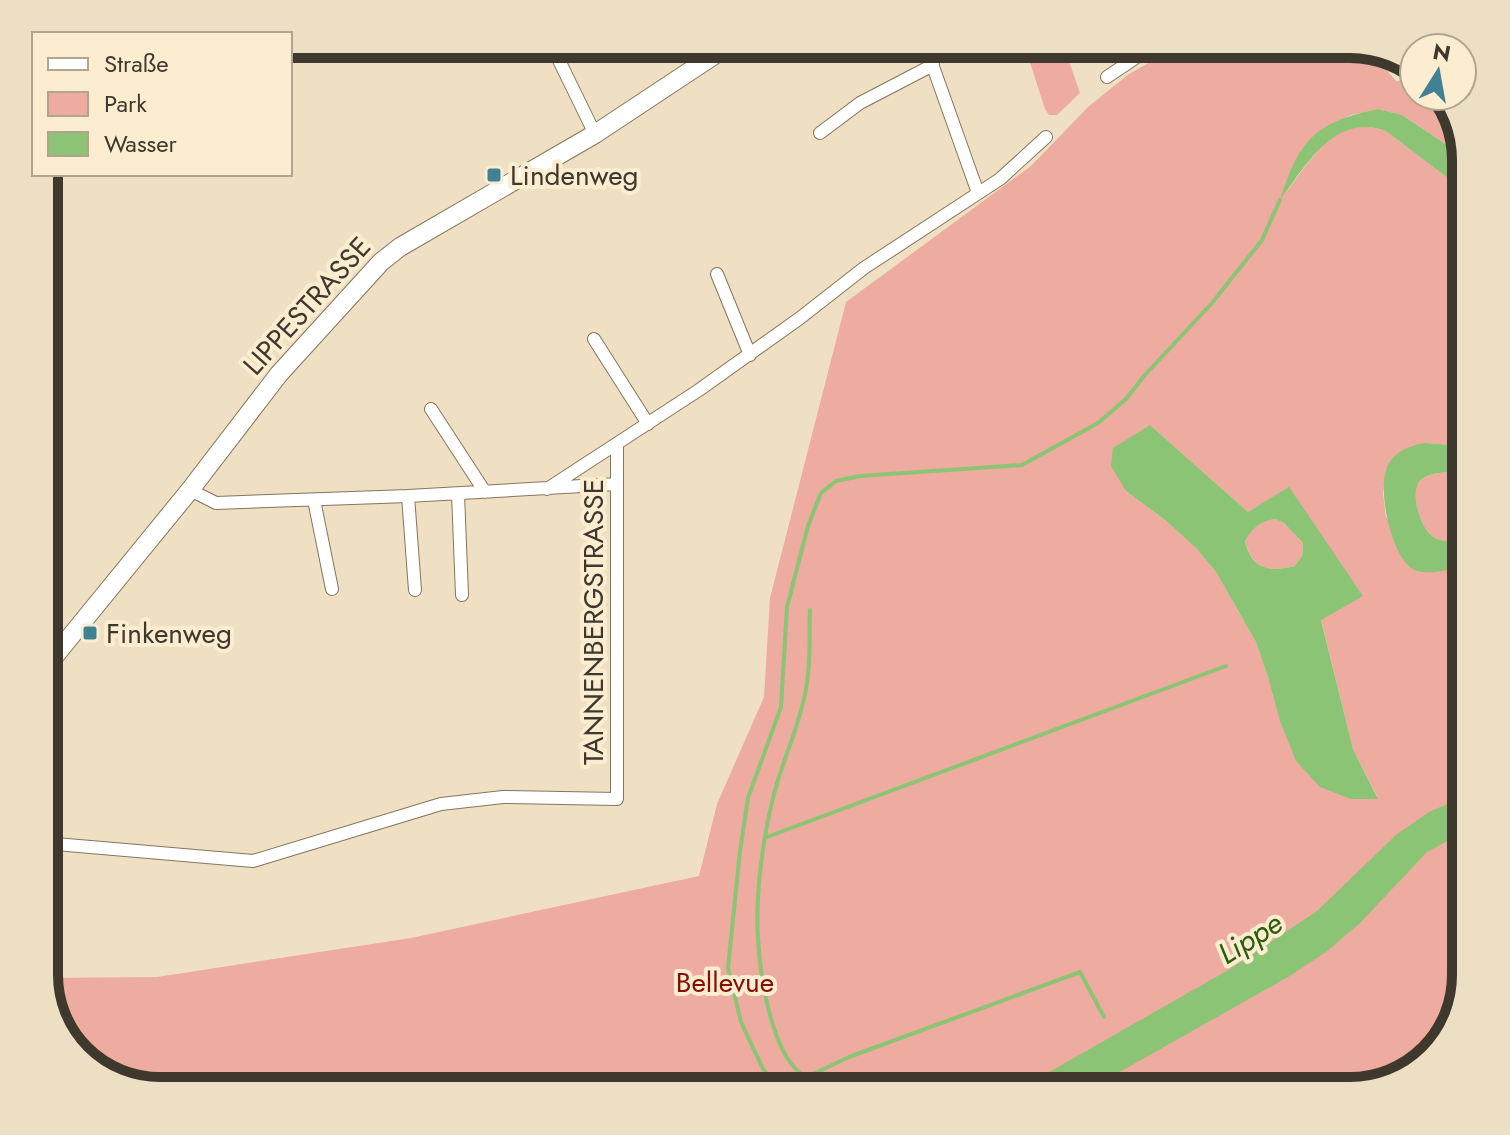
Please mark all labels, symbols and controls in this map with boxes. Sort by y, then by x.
legend [32,32,292,176]
north arrow [1398,32,1478,112]
text: N [1430,35,1453,70]
text: Straße [104,46,169,81]
text: Park [104,86,147,121]
text: Wasser [104,126,178,161]
place label: Lindenweg [510,155,639,196]
marker: Lindenweg [485,166,503,184]
street label: LIPPESTRASSE [233,228,381,384]
street label: TANNENBERGSTRASSE [573,479,614,765]
place label: Finkenweg [106,613,232,654]
marker: Finkenweg [81,624,99,642]
water label: Lippe [1209,902,1291,974]
park label: Bellevue [676,962,774,1003]

